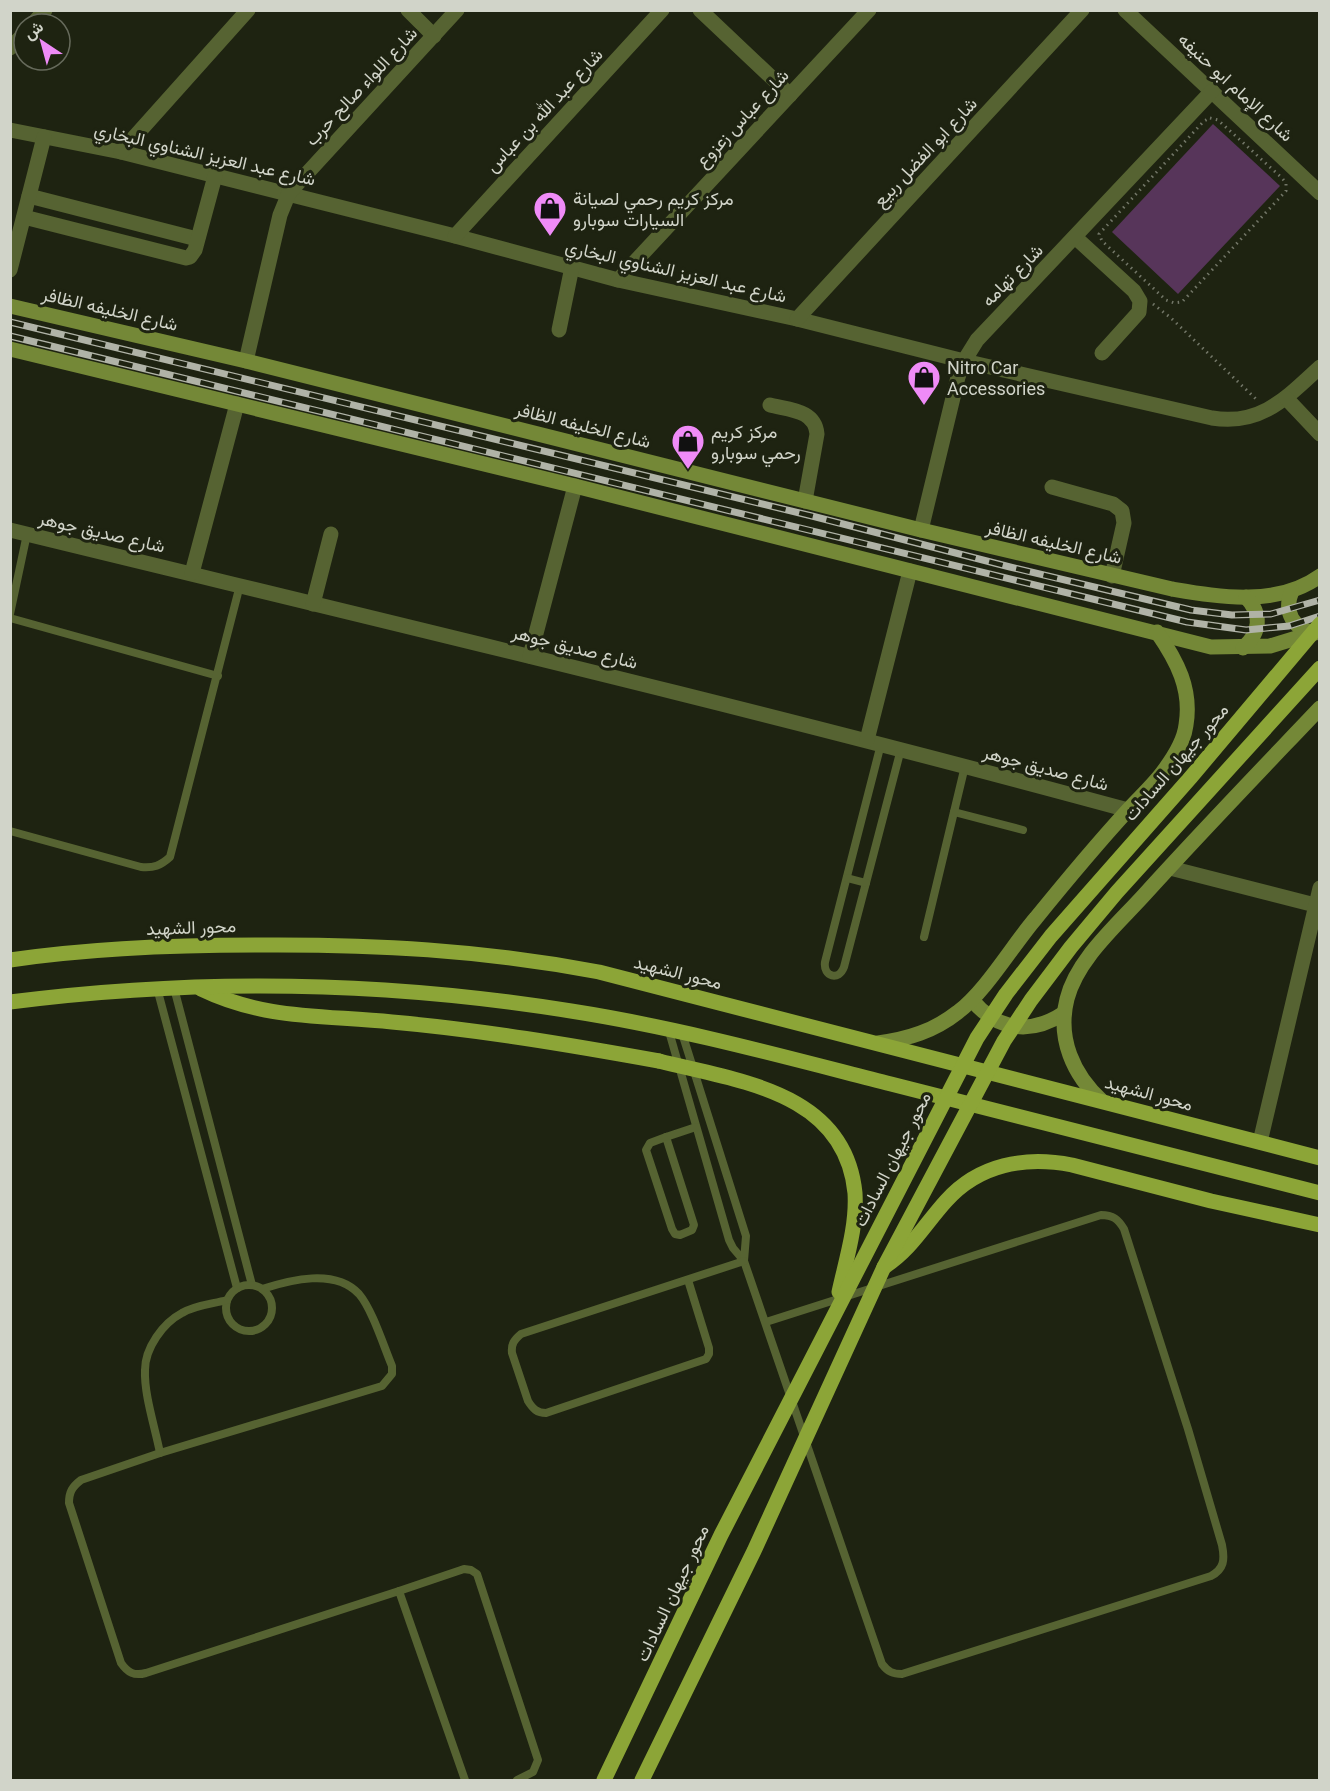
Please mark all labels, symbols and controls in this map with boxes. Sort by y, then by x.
north arrow [12,12,72,72]
text: ش [20,17,47,44]
street label: شارع اللواء صالح حرب [301,22,423,151]
street label: شارع الإمام ابو حنيفه [1173,28,1298,147]
street label: شارع عبد الله بن عباس [481,44,608,178]
street label: شارع عباس زعزوع [691,65,794,173]
street label: شارع ابو الفضل ربيع [869,93,983,213]
street label: شارع عبد العزيز الشناوي البخاري [91,118,318,195]
place label: مركز كريم رحمي لصيانة السيارات سوبارو [573,188,734,231]
shop icon: مركز كريم رحمي لصيانة السيارات سوبارو [532,190,568,237]
street label: شارع عبد العزيز الشناوي البخاري [562,235,789,312]
street label: شارع تهامه [977,239,1048,312]
street label: شارع الخليفه الظافر [39,283,180,337]
place label: Nitro Car Accessories [947,357,1045,399]
shop icon: Nitro Car Accessories [906,359,942,406]
street label: شارع الخليفه الظافر [512,398,653,454]
place label: مركز كريم رحمي سوبارو [711,421,801,468]
shop icon: مركز كريم رحمي سوبارو [670,423,706,470]
street label: شارع صديق جوهر [35,507,167,559]
street label: شارع الخليفه الظافر [983,516,1124,570]
street label: شارع صديق جوهر [509,621,640,675]
street label: محور جيهان السادات [1119,699,1233,825]
street label: شارع صديق جوهر [980,741,1111,797]
street label: محور الشهيد [146,915,236,940]
street label: محور الشهيد [631,951,724,994]
street label: محور الشهيد [1102,1071,1195,1116]
street label: محور جيهان السادات [849,1088,936,1230]
street label: محور جيهان السادات [631,1521,714,1665]

